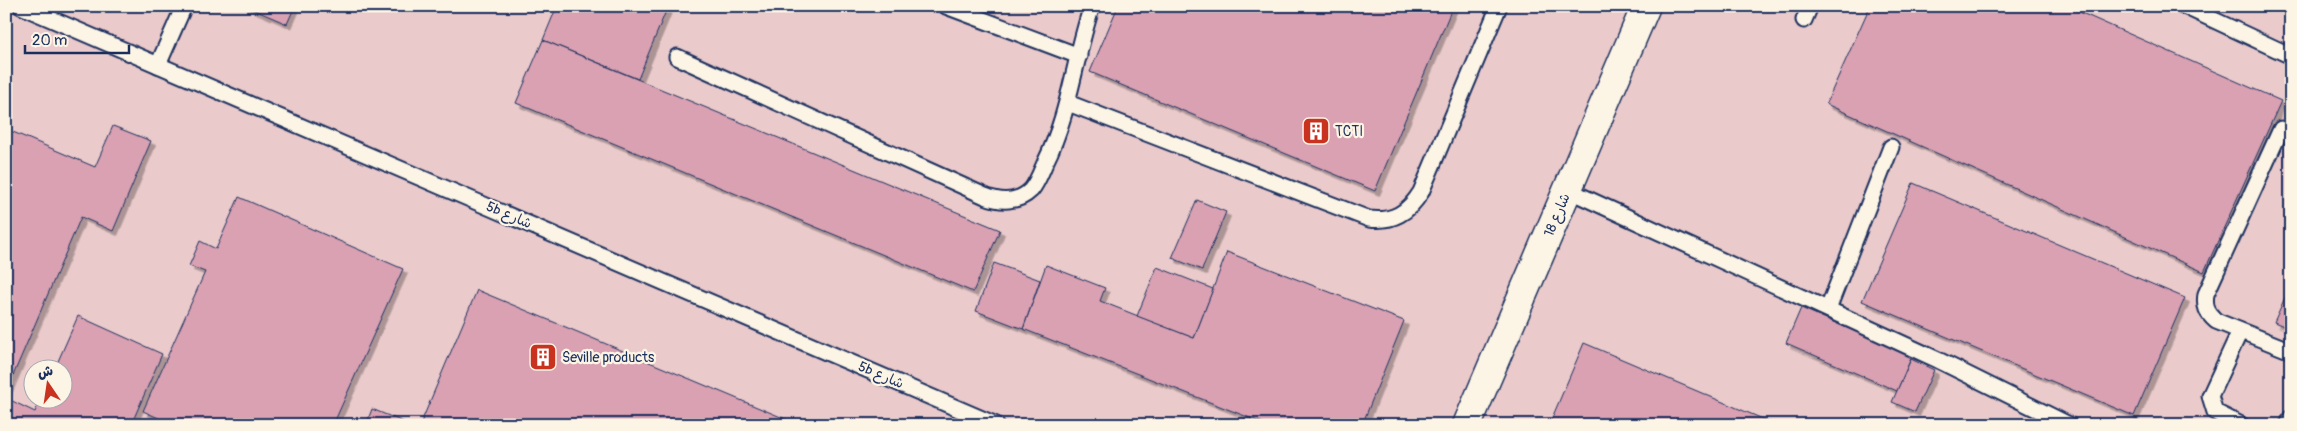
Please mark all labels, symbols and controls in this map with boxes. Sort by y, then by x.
scale bar [25,22,129,54]
text: 20 m [32,31,67,50]
building icon: TCTI [1301,116,1331,146]
place label: TCTI [1335,123,1363,140]
street label: شارع 18 [1540,191,1575,240]
street label: 5b شارع [483,198,534,233]
building icon: Seville products [528,342,558,372]
place label: Seville products [562,349,655,366]
north arrow [22,358,72,408]
street label: 5b شارع [855,358,906,393]
text: ش [36,362,55,382]

